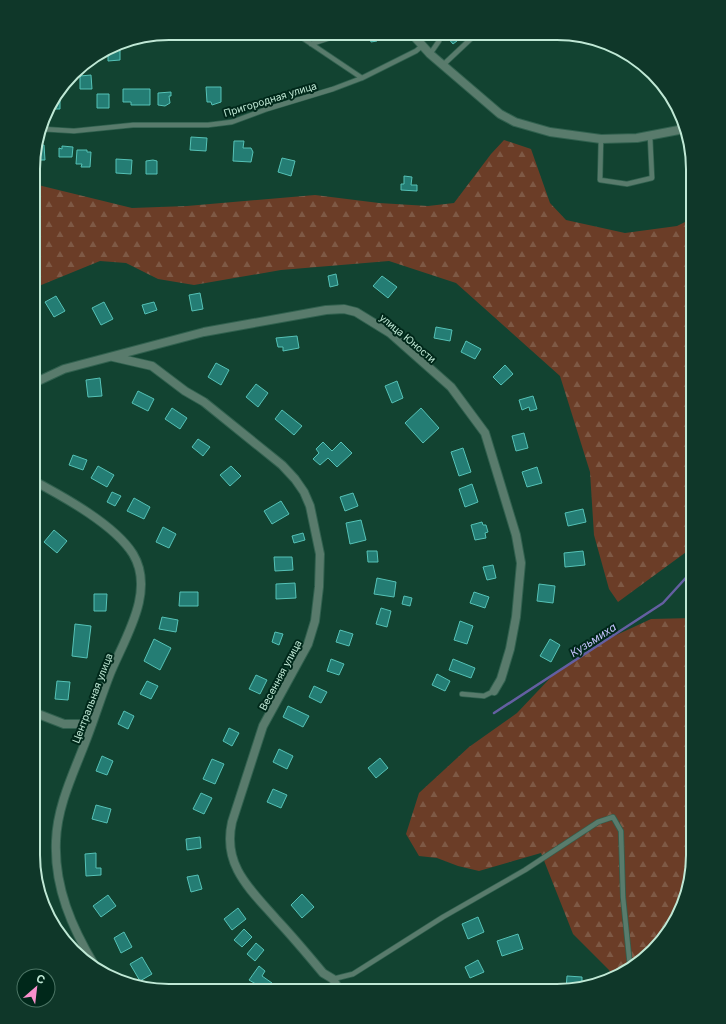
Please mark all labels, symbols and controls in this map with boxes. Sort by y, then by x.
street label: Пригородная улица [222,79,318,119]
street label: улица Юности [377,311,439,365]
water label: Кузьмиха [567,620,619,660]
street label: Весенняя улица [256,638,304,712]
street label: Центральная улица [69,651,115,745]
north arrow [16,968,56,1008]
text: С [34,971,48,987]

